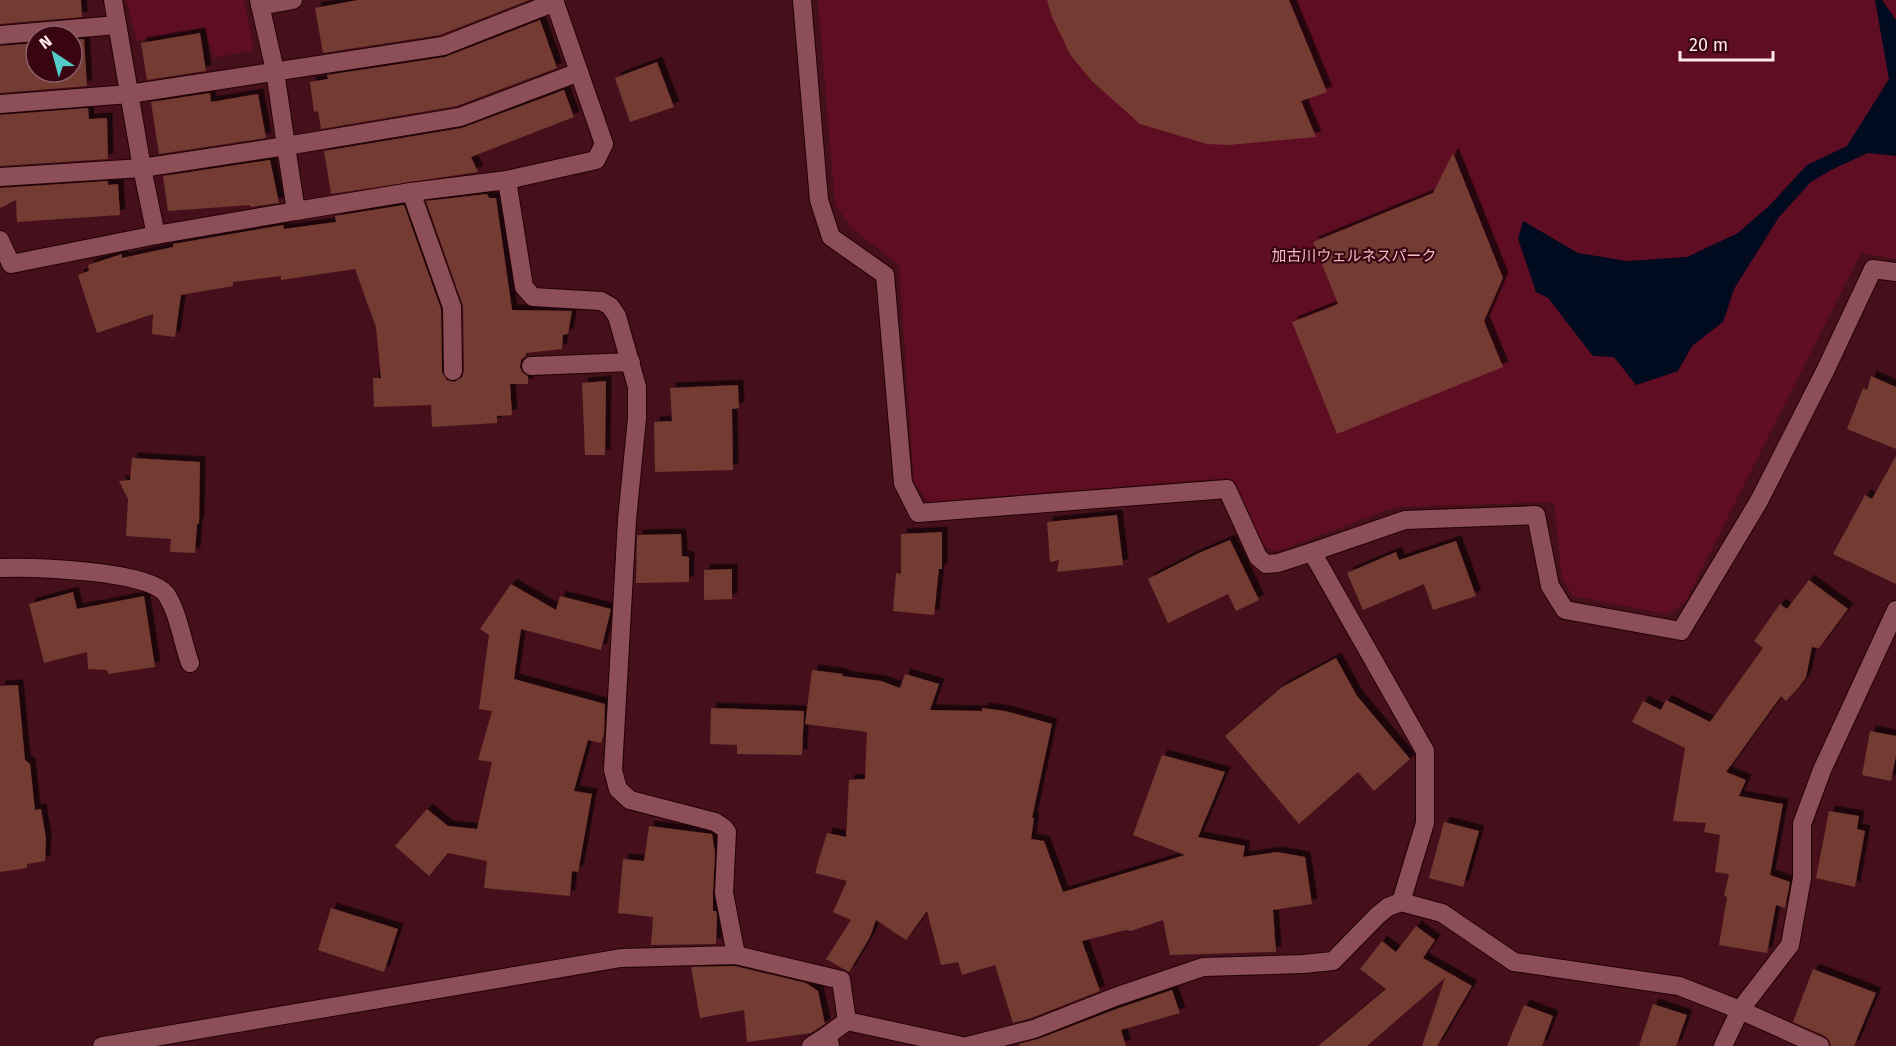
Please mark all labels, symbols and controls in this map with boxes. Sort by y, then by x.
north arrow [24,24,84,84]
scale bar [1680,24,1773,62]
text: N [36,31,55,53]
text: 20 m [1689,34,1728,56]
park label: 加古川ウェルネスパーク [1271,247,1437,265]

